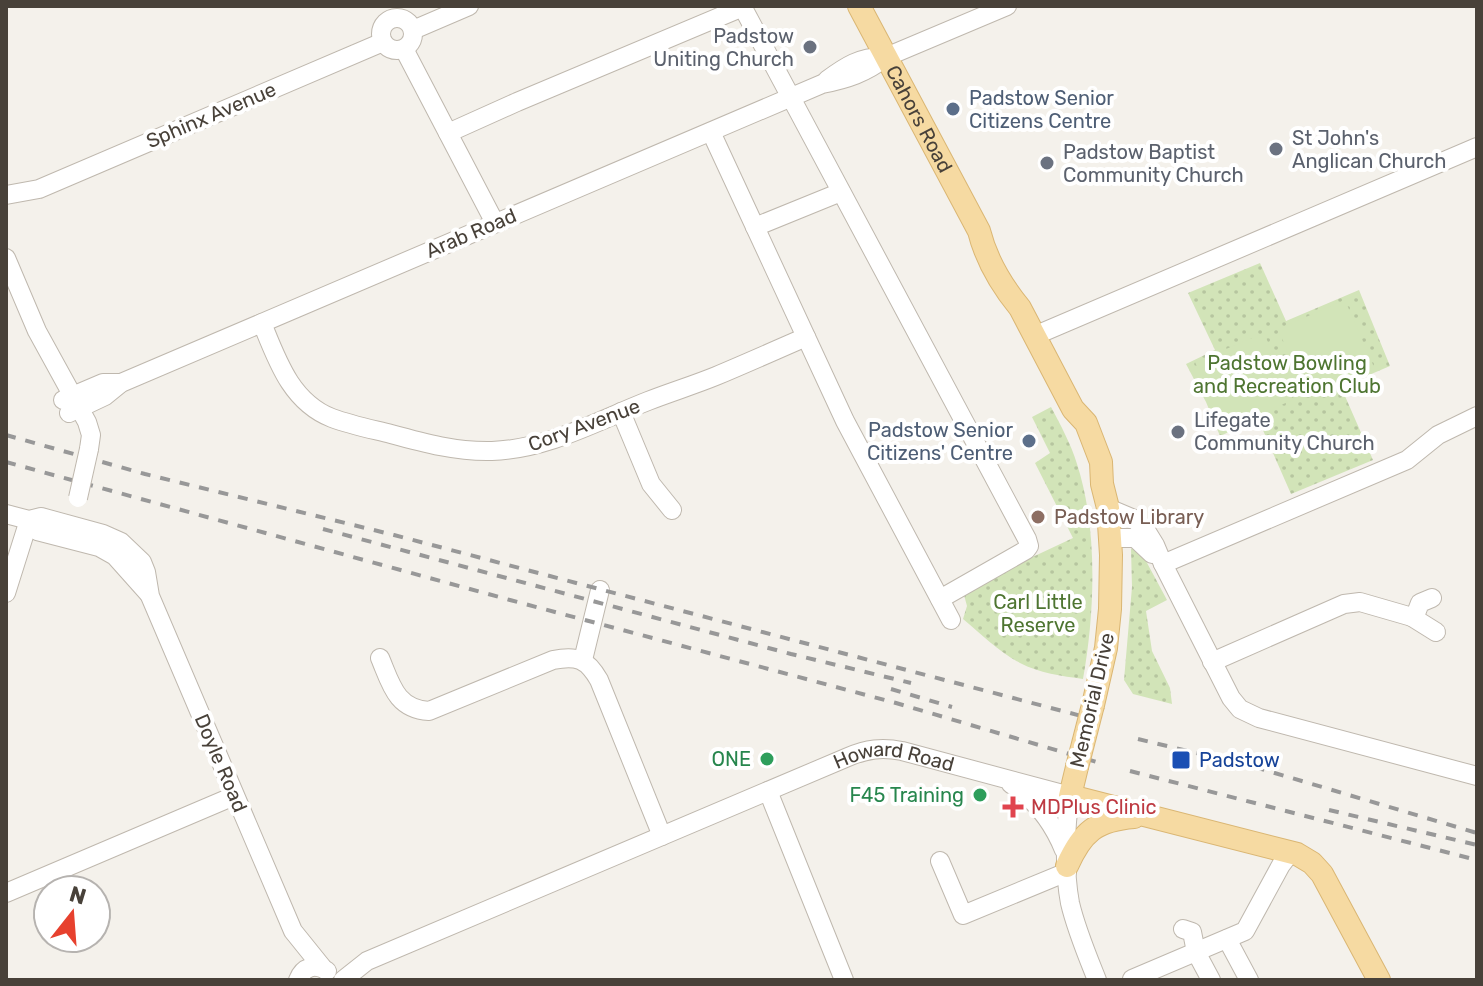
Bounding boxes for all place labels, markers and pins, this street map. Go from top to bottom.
place label: Padstow Uniting Church [653,24,794,71]
marker: Padstow Uniting Church [801,38,819,56]
place label: Padstow Senior Citizens Centre [969,86,1114,133]
marker: Padstow Senior Citizens Centre [944,100,962,118]
place label: St John's Anglican Church [1292,126,1446,173]
place label: Padstow Baptist Community Church [1063,140,1244,187]
marker: St John's Anglican Church [1267,140,1285,158]
marker: Padstow Baptist Community Church [1038,154,1056,172]
place label: Lifegate Community Church [1194,408,1375,455]
place label: Padstow Senior Citizens' Centre [867,418,1013,465]
marker: Lifegate Community Church [1169,423,1187,441]
marker: Padstow Senior Citizens' Centre [1020,432,1038,450]
place label: Padstow Library [1054,505,1204,529]
marker: Padstow Library [1029,508,1047,526]
place label: ONE [711,747,751,771]
place label: Padstow [1199,748,1280,772]
marker: Padstow [1170,749,1192,771]
marker: ONE [758,750,776,768]
place label: F45 Training [849,783,964,807]
marker: F45 Training [971,786,989,804]
place label: MDPlus Clinic [1031,795,1157,819]
marker: MDPlus Clinic [1002,796,1024,818]

